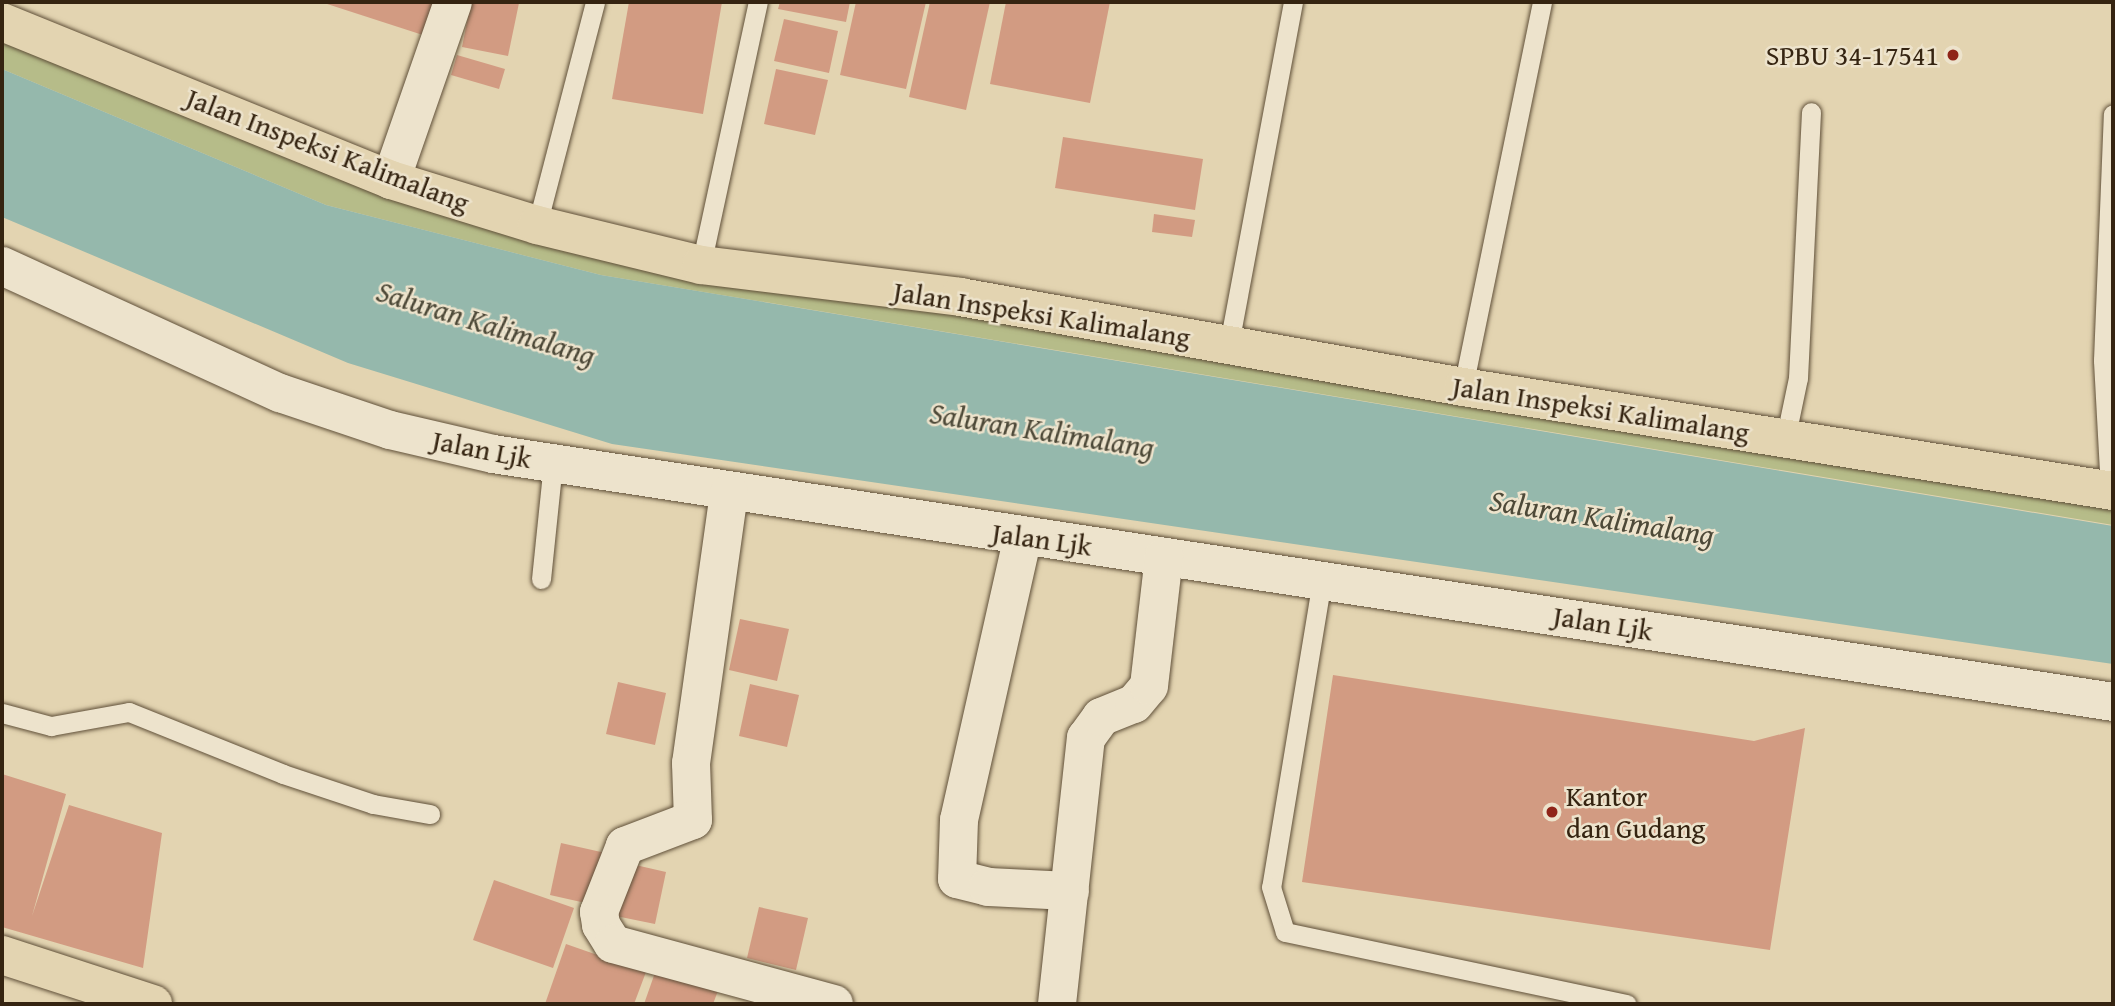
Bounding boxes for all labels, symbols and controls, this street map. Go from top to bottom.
place label: SPBU 34-17541 [1766,38,1939,72]
marker: SPBU 34-17541 [1945,47,1961,63]
street label: Jalan Inspeksi Kalimalang [182,80,474,220]
water label: Saluran Kalimalang [372,273,600,373]
street label: Jalan Inspeksi Kalimalang [891,274,1193,354]
street label: Jalan Inspeksi Kalimalang [1450,369,1752,449]
water label: Saluran Kalimalang [927,394,1157,466]
street label: Jalan Ljk [430,423,534,475]
water label: Saluran Kalimalang [1487,481,1717,553]
street label: Jalan Ljk [990,515,1094,563]
street label: Jalan Ljk [1551,599,1655,647]
place label: Kantor dan Gudang [1566,779,1706,845]
marker: Kantor dan Gudang [1544,804,1560,820]

